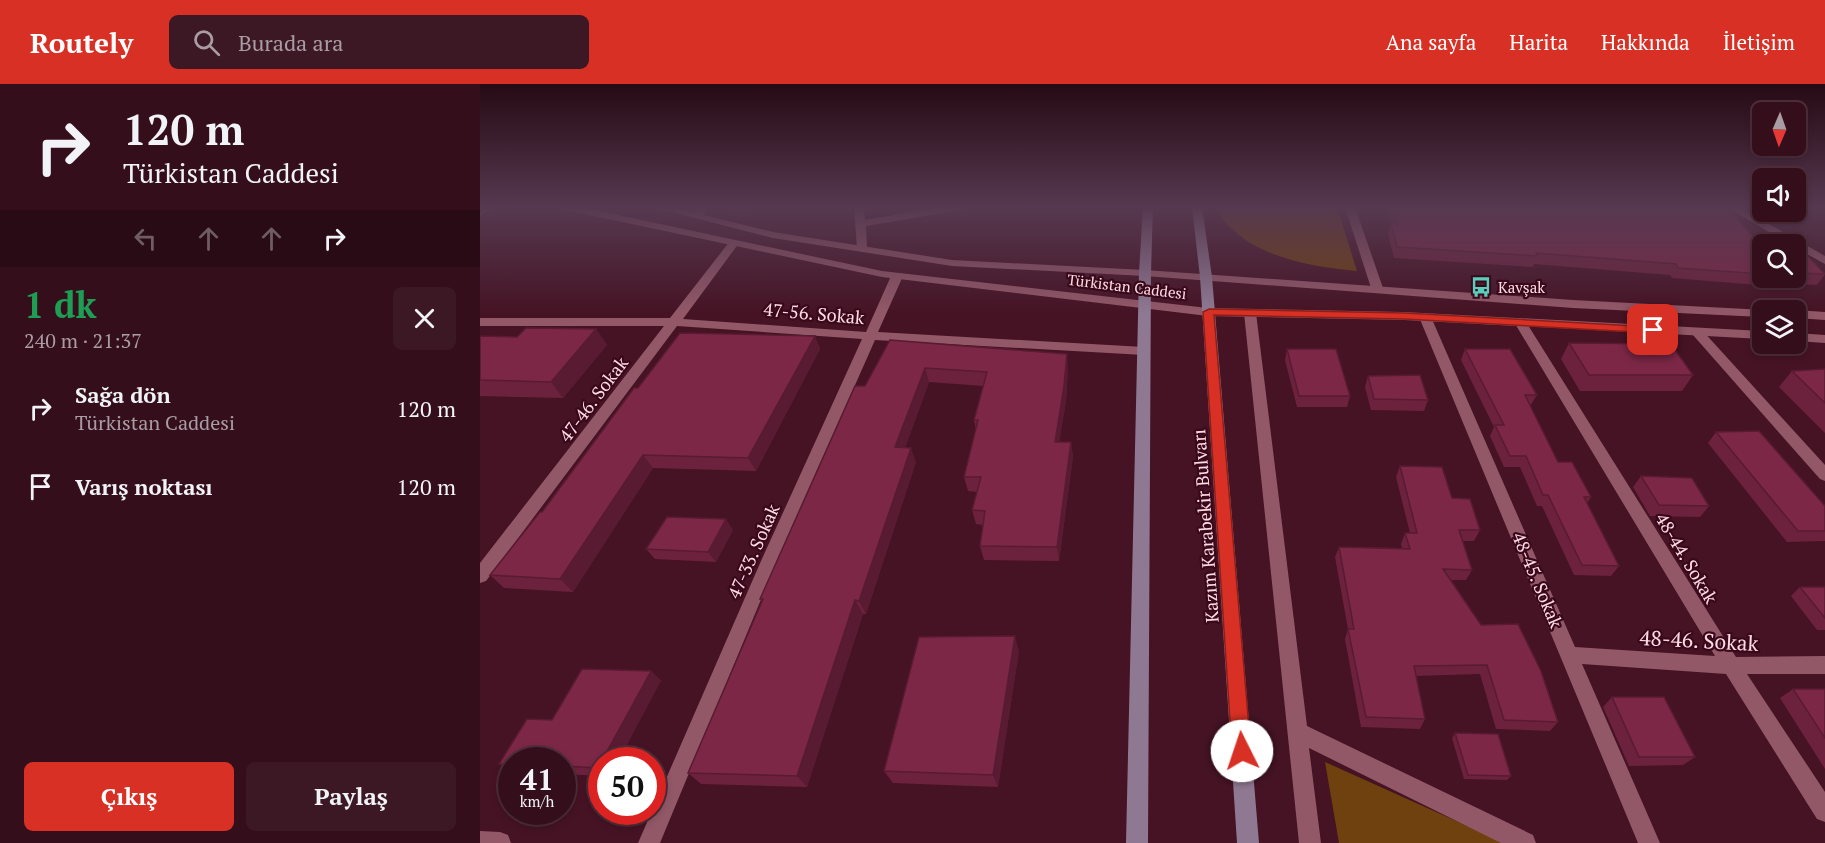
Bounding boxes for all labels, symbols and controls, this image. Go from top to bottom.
search box [169,15,589,69]
text: Routely [30,24,133,61]
icon: search [190,26,223,59]
text: Burada ara [238,28,343,57]
text: Ana sayfa [1386,28,1476,56]
text: Harita [1509,28,1568,56]
text: Hakkında [1601,28,1690,56]
text: İletişim [1723,28,1795,56]
text: 120 m [123,101,244,157]
north arrow [1752,102,1806,156]
map controls [1752,102,1806,354]
icon: right [24,108,102,186]
text: Türkistan Caddesi [123,155,339,191]
button: sound [1752,168,1806,222]
icon: left [129,222,162,255]
icon: ahead [192,222,225,255]
icon: ahead [255,222,288,255]
icon: right [318,222,351,255]
button: search [1752,234,1806,288]
street label: Türkistan Caddesi [1066,269,1188,303]
bus stop icon: Kavşak [1469,275,1493,299]
place label: Kavşak [1498,277,1545,297]
text: 1 dk [24,281,97,328]
button: close [393,287,456,350]
street label: 47-56. Sokak [763,297,866,329]
button: layers [1752,300,1806,354]
pin [1627,304,1678,355]
icon: arrive [1636,313,1669,346]
text: 240 m · 21:37 [24,327,142,354]
street label: 47-46. Sokak [553,351,633,447]
text: Sağa dön [75,380,171,409]
icon: right [24,392,57,425]
text: 120 m [396,394,456,423]
text: Türkistan Caddesi [75,409,235,436]
street label: Kazım Karabekir Bulvarı [1186,429,1224,623]
icon: arrive [24,470,57,503]
text: Varış noktası [75,472,213,501]
text: 120 m [396,472,456,501]
street label: 47-33. Sokak [721,499,785,602]
street label: 48-44. Sokak [1650,508,1724,608]
street label: 48-45. Sokak [1507,528,1569,632]
street label: 48-46. Sokak [1639,623,1759,657]
position arrow [1210,719,1274,783]
speed limit sign: 50 [588,747,666,825]
text: 41 [520,759,554,799]
button: Çıkış [24,762,234,831]
button: Paylaş [246,762,456,831]
text: km/h [520,791,554,811]

